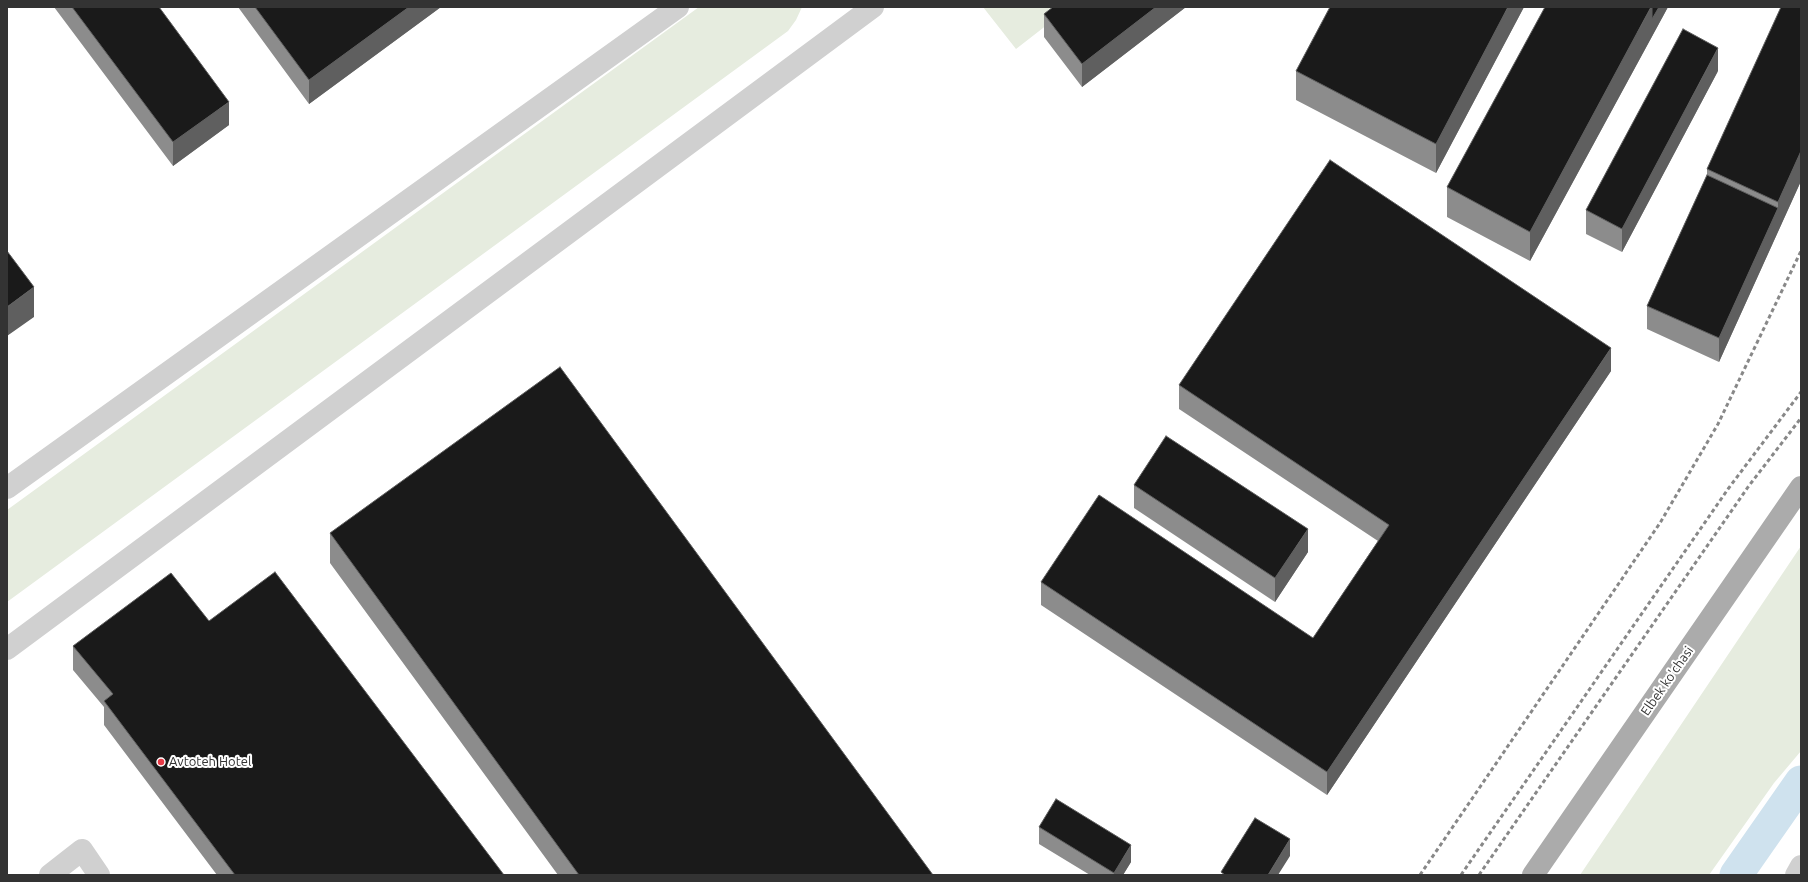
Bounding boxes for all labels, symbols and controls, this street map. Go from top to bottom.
street label: Elbek ko'chasi [1637,643,1697,719]
place label: Avtoteh Hotel [169,754,251,770]
marker: Avtoteh Hotel [156,757,166,767]

